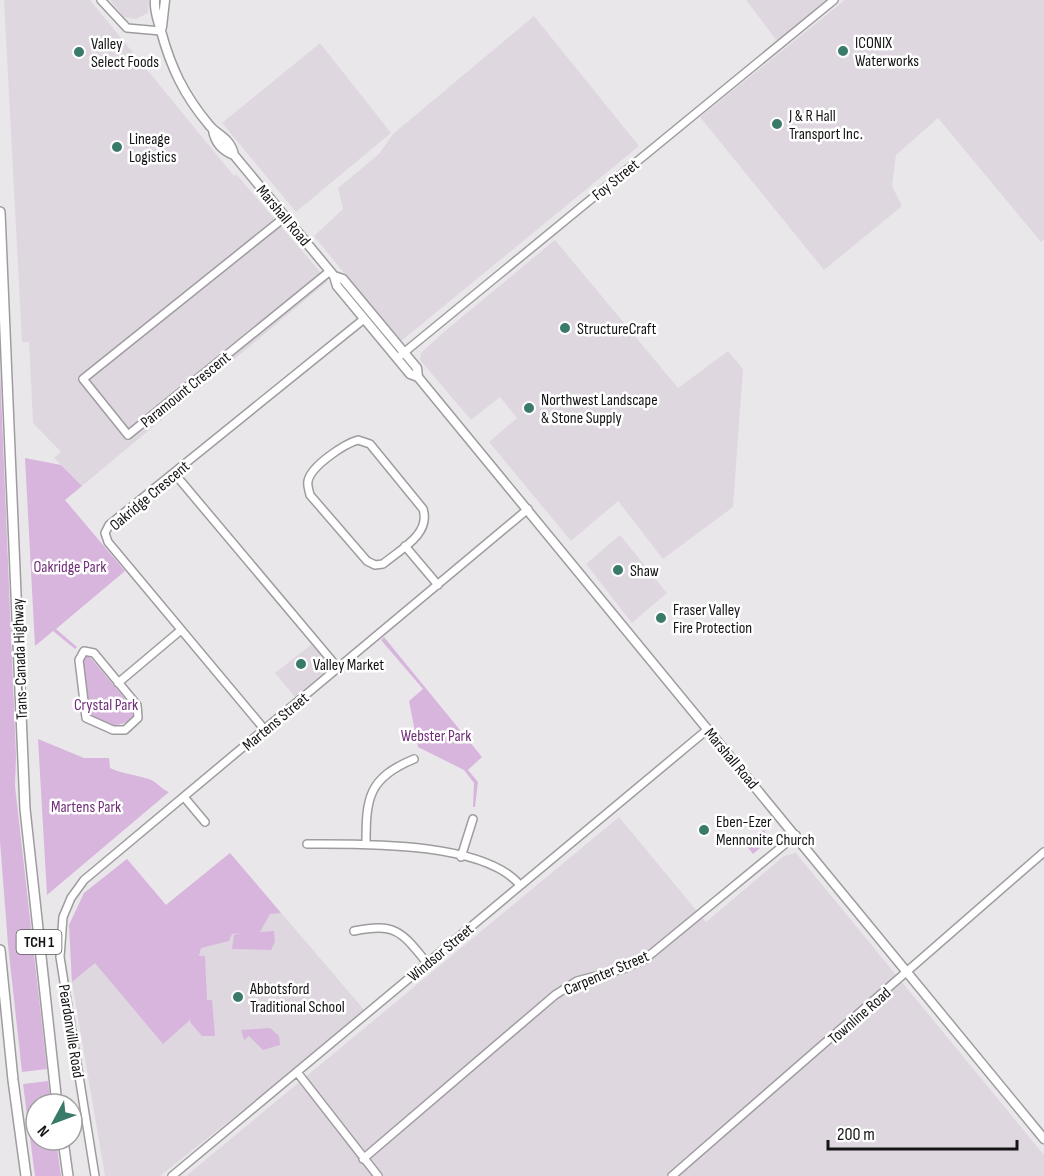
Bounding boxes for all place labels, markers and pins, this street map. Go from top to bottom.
place label: ICONIX Waterworks [855,34,919,71]
place label: Valley Select Foods [91,35,159,72]
marker: ICONIX Waterworks [836,44,850,58]
marker: Valley Select Foods [72,45,86,59]
place label: J & R Hall Transport Inc. [788,107,863,144]
marker: J & R Hall Transport Inc. [770,117,784,131]
place label: Lineage Logistics [129,130,177,167]
marker: Lineage Logistics [110,140,124,154]
place label: StructureCraft [577,320,656,339]
marker: StructureCraft [558,321,572,335]
place label: Northwest Landscape & Stone Supply [541,391,658,428]
marker: Northwest Landscape & Stone Supply [522,401,536,415]
place label: Shaw [630,562,659,581]
marker: Shaw [611,563,625,577]
place label: Fraser Valley Fire Protection [673,601,752,638]
marker: Fraser Valley Fire Protection [654,611,668,625]
place label: Valley Market [313,656,384,675]
marker: Valley Market [294,657,308,671]
place label: Eben-Ezer Mennonite Church [716,813,815,850]
marker: Eben-Ezer Mennonite Church [697,823,711,837]
place label: Abbotsford Traditional School [249,980,345,1017]
marker: Abbotsford Traditional School [231,990,245,1004]

